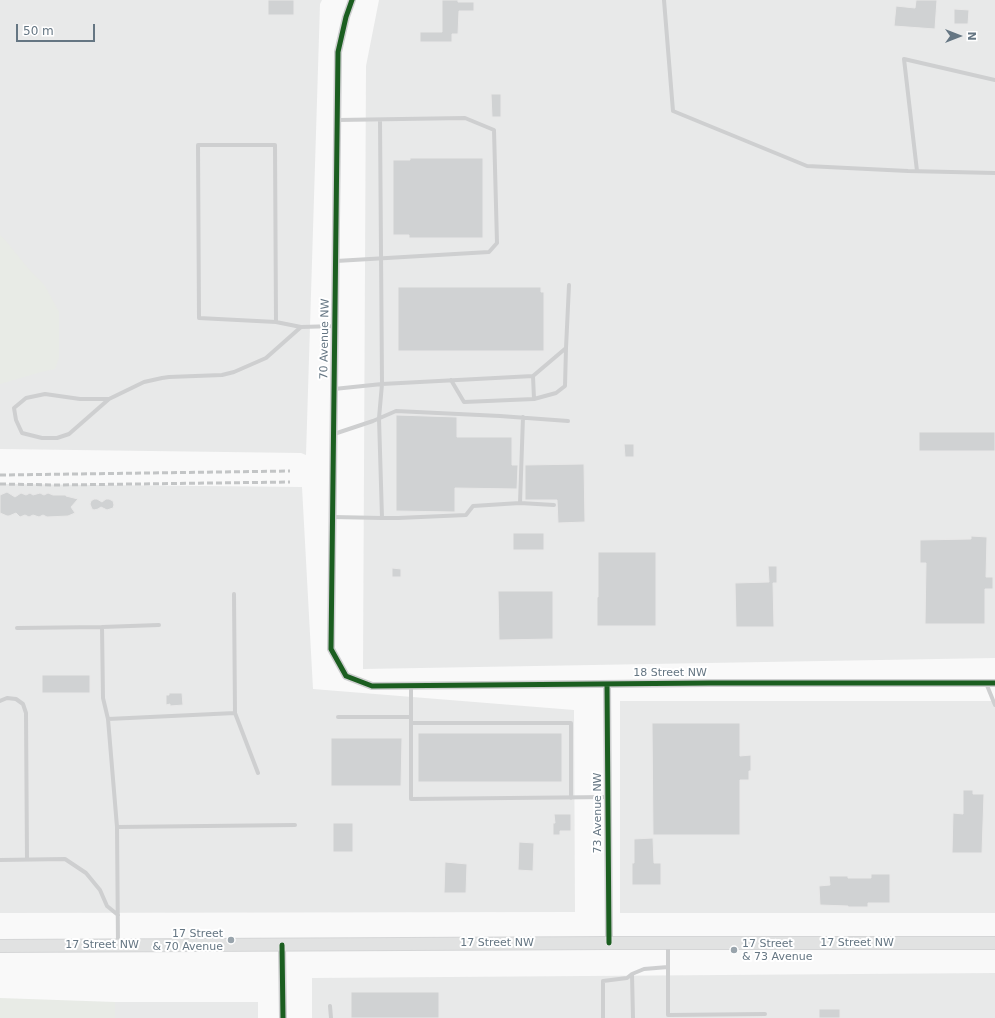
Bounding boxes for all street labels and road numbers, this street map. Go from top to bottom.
street label: 70 Avenue NW [318,298,332,380]
street label: 18 Street NW [633,666,707,680]
street label: 73 Avenue NW [591,773,605,853]
street label: 17 Street NW [460,936,534,950]
street label: 17 Street NW [820,936,894,950]
street label: 17 Street NW [65,938,139,952]

